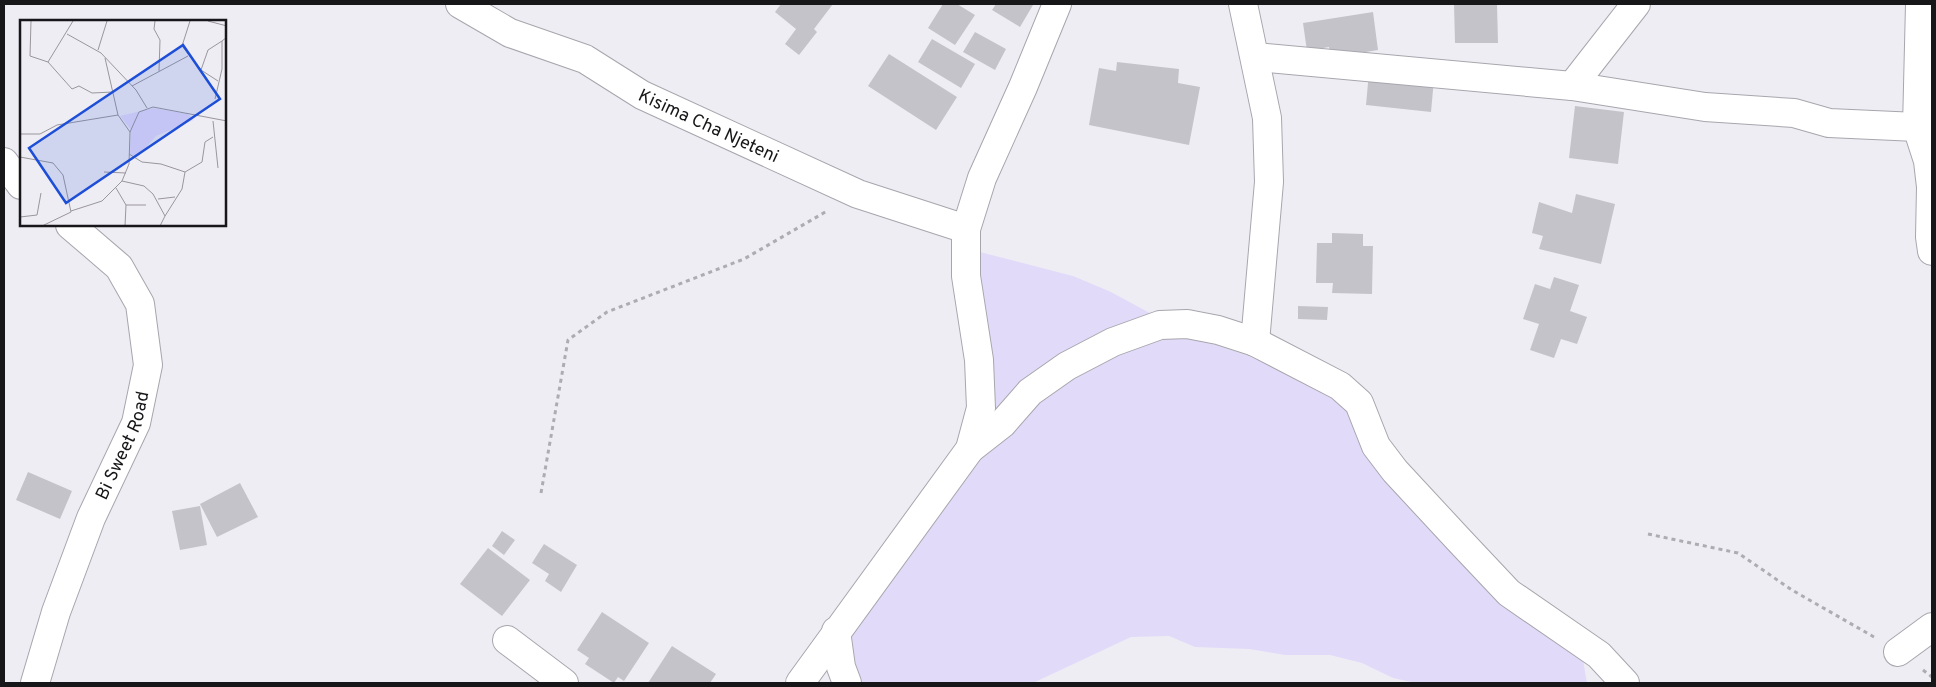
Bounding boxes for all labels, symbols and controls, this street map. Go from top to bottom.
inset map [20,20,226,226]
street label: Kisima Cha Njeteni [634,85,782,169]
street label: Bi Sweet Road [91,389,155,504]

